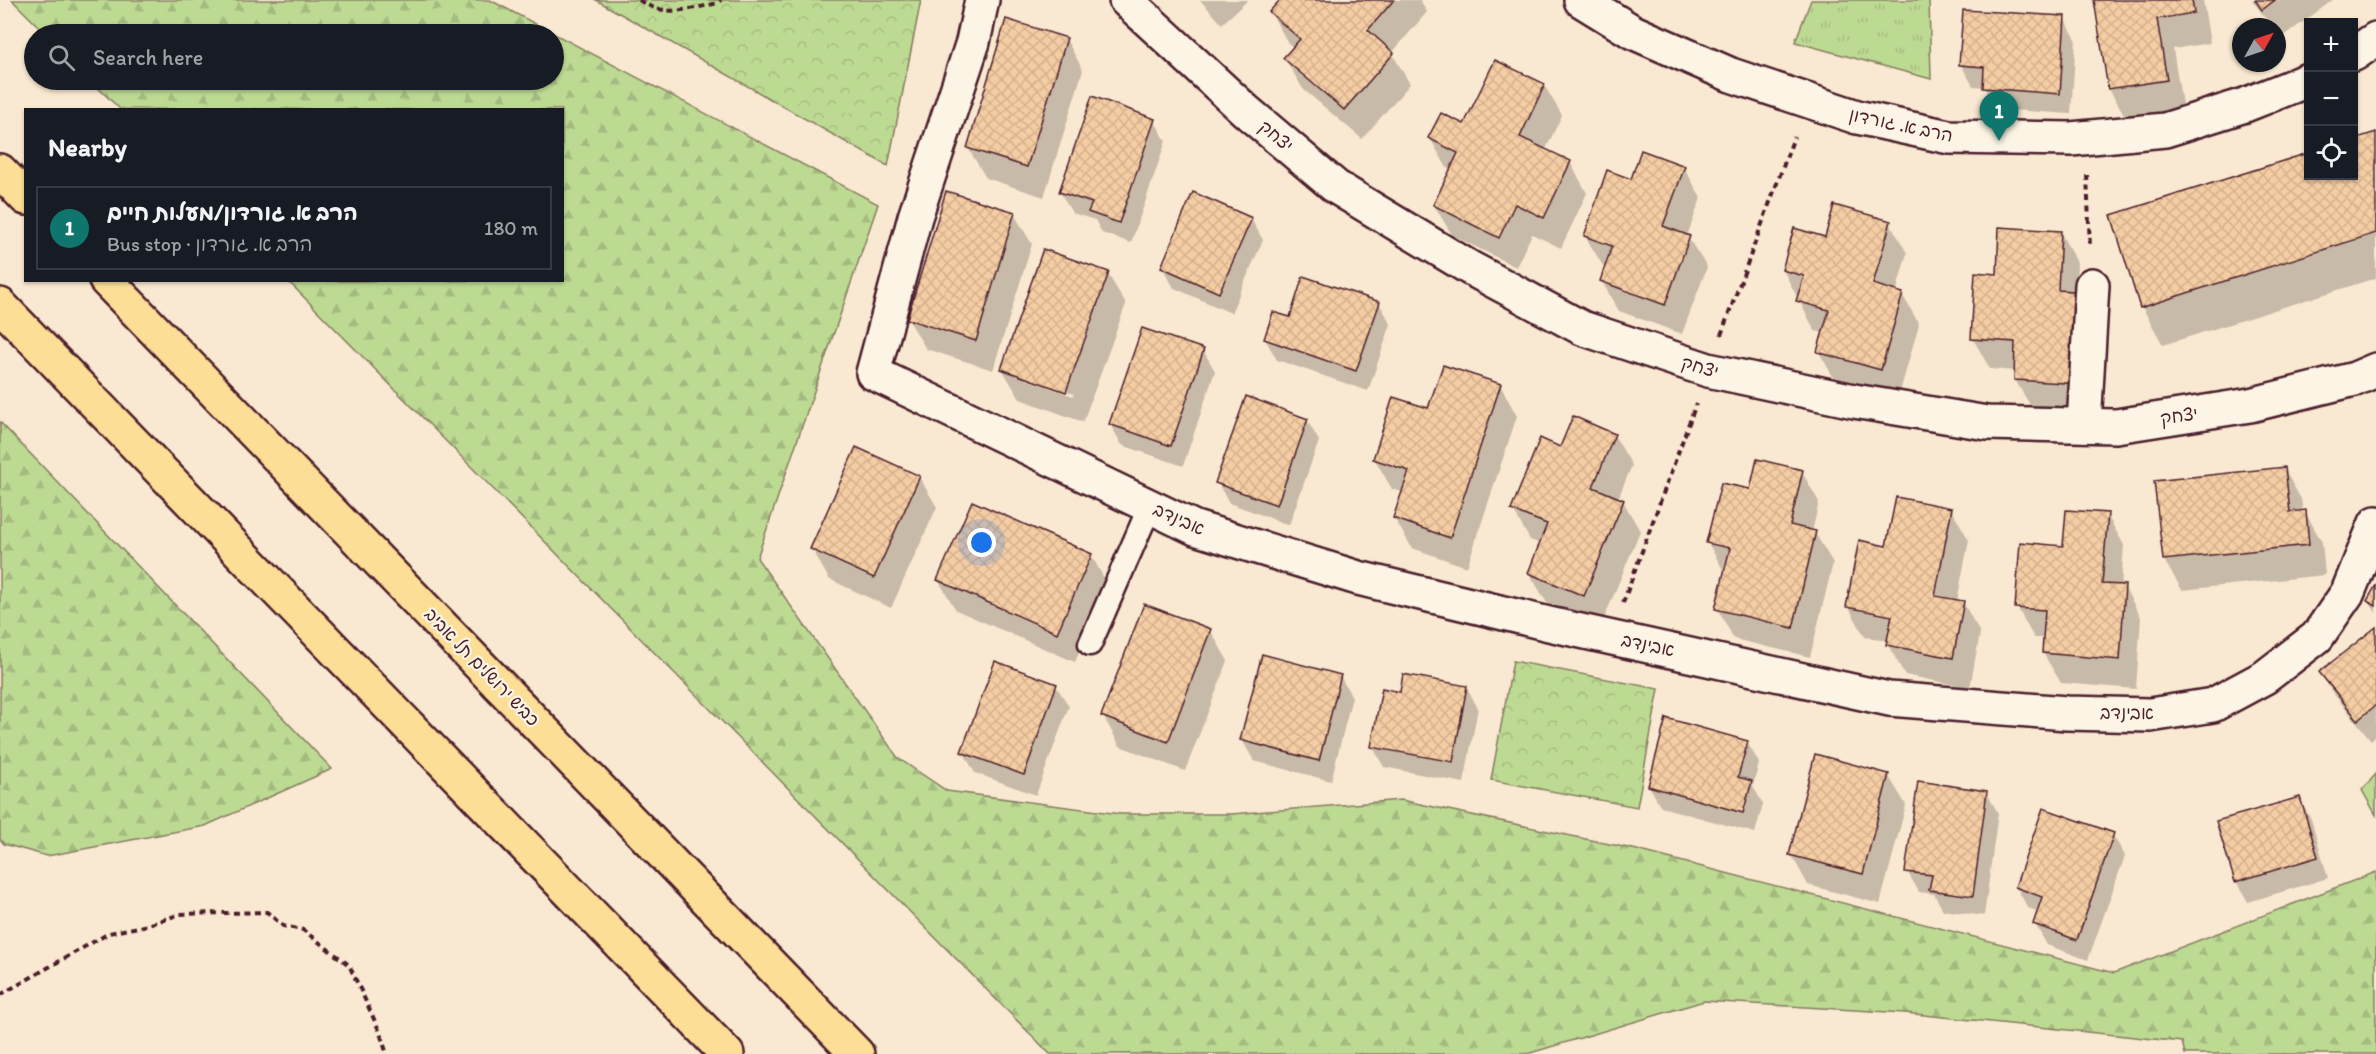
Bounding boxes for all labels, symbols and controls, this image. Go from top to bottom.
north arrow [2232,18,2286,72]
map controls [2304,18,2358,180]
button: + [2304,18,2358,72]
search box [24,24,564,90]
icon: search [45,41,78,74]
text: Search here [93,44,203,71]
button: − [2304,72,2358,126]
pin: 1 [1980,92,2018,141]
street label: הרב א. גורדון [1847,103,1955,147]
street label: יצחק [1255,115,1297,157]
button: locate [2304,126,2358,180]
text: Nearby [48,131,127,163]
text: הרב א. גורדון/מעלות חיים [107,199,358,226]
text: 1 [65,216,74,240]
text: 180 m [484,216,538,240]
text: Bus stop · הרב א. גורדון [107,232,313,256]
street label: יצחק [1679,351,1721,383]
street label: יצחק [2159,402,2199,430]
street label: אבינדב [1150,498,1208,540]
your location [967,528,996,557]
street label: כביש ירושלים תל אביב [420,603,544,731]
street label: אבינדב [1619,629,1677,661]
street label: אבינדב [2100,702,2154,724]

